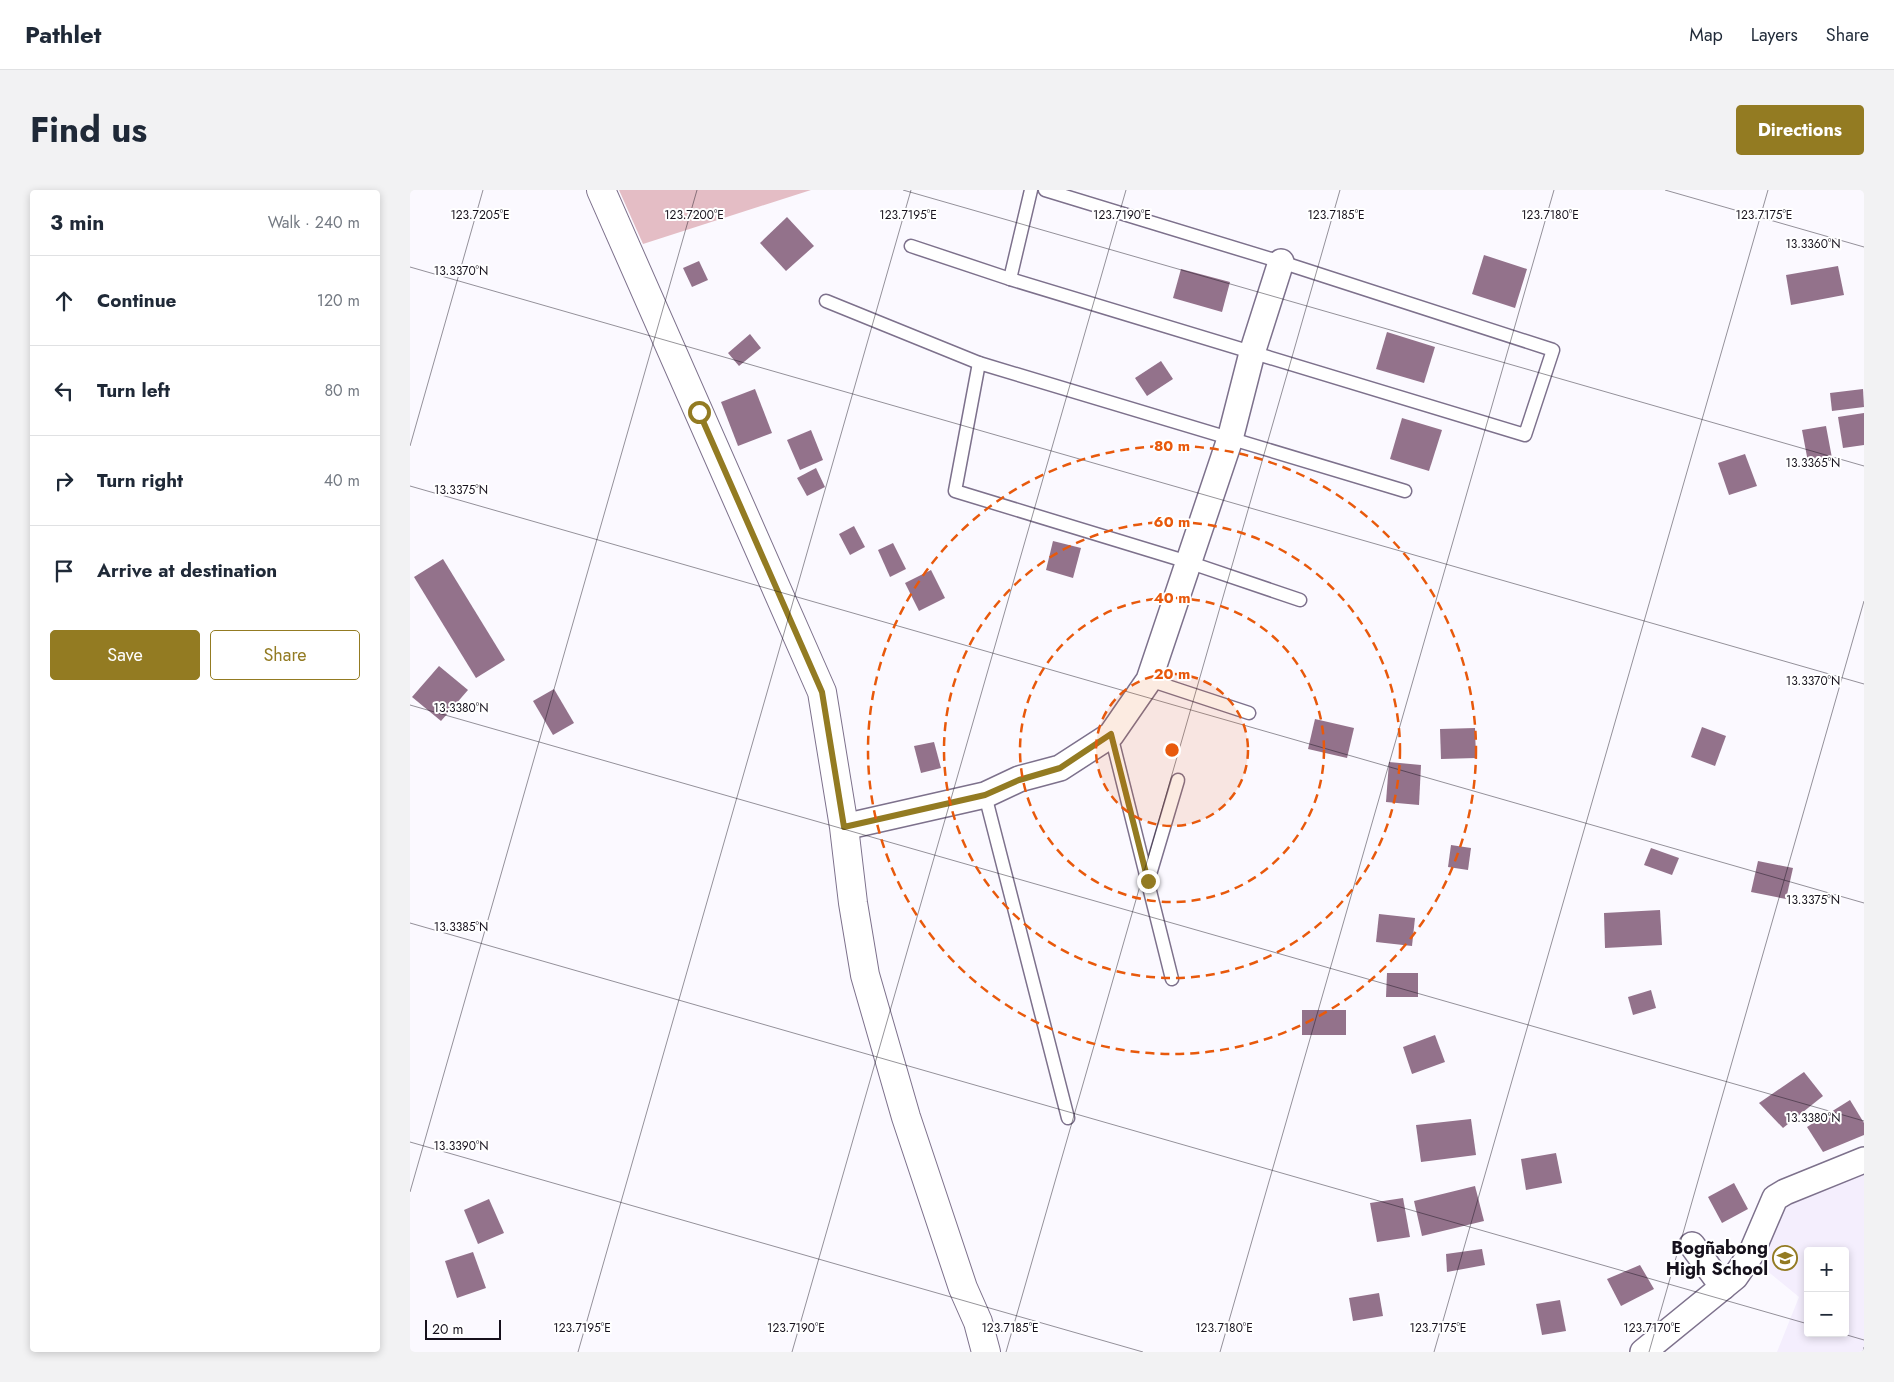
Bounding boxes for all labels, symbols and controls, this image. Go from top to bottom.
text: Pathlet [25,17,101,52]
text: Map [1689,22,1723,48]
text: Layers [1751,22,1798,48]
text: Share [1826,22,1869,48]
text: Find us [30,105,147,155]
button: Directions [1736,105,1864,155]
text: 123.7205°E [450,206,510,224]
text: 123.7200°E [664,206,724,224]
text: 123.7195°E [879,206,937,224]
text: 123.7190°E [1093,206,1151,224]
text: 123.7185°E [1307,206,1365,224]
text: 123.7180°E [1521,206,1579,224]
text: 123.7175°E [1736,206,1792,224]
text: 3 min [50,208,104,238]
text: Walk · 240 m [268,211,360,234]
text: 13.3360°N [1785,235,1841,253]
text: 13.3370°N [434,262,488,280]
icon: ahead [50,287,78,315]
text: Continue [97,287,176,314]
text: 120 m [317,289,360,312]
icon: left [50,377,78,405]
text: Turn left [97,377,170,404]
text: 80 m [324,379,360,402]
route start [688,401,711,424]
text: 80 m [1154,435,1190,457]
text: 13.3365°N [1786,454,1840,472]
icon: right [50,467,78,495]
text: Turn right [97,467,183,494]
text: 40 m [324,469,360,492]
text: 13.3375°N [434,481,488,499]
text: 60 m [1154,511,1190,533]
icon: arrive [50,557,78,585]
text: Arrive at destination [97,557,277,584]
text: 40 m [1153,587,1191,609]
button: Save [50,630,200,680]
button: Share [210,630,360,680]
text: 20 m [1154,663,1190,685]
text: 13.3370°N [1786,672,1840,690]
text: 13.3380°N [434,699,488,717]
centre of rings [1163,741,1181,759]
route end [1137,870,1160,893]
text: 13.3375°N [1786,891,1840,909]
text: 13.3385°N [434,918,488,936]
text: 13.3380°N [1786,1109,1840,1127]
text: 13.3390°N [433,1137,489,1155]
place label: Bogñabong High School [1666,1235,1768,1282]
school or university icon: Bogñabong High School [1772,1245,1798,1271]
map controls [1804,1247,1849,1337]
button: + [1804,1247,1849,1292]
button: − [1804,1292,1849,1337]
scale bar [425,1317,501,1340]
text: 20 m [432,1319,464,1339]
text: 123.7195°E [553,1319,611,1337]
text: 123.7190°E [767,1319,825,1337]
text: 123.7185°E [981,1319,1039,1337]
text: 123.7180°E [1195,1319,1253,1337]
text: 123.7175°E [1410,1319,1466,1337]
text: 123.7170°E [1623,1319,1681,1337]

